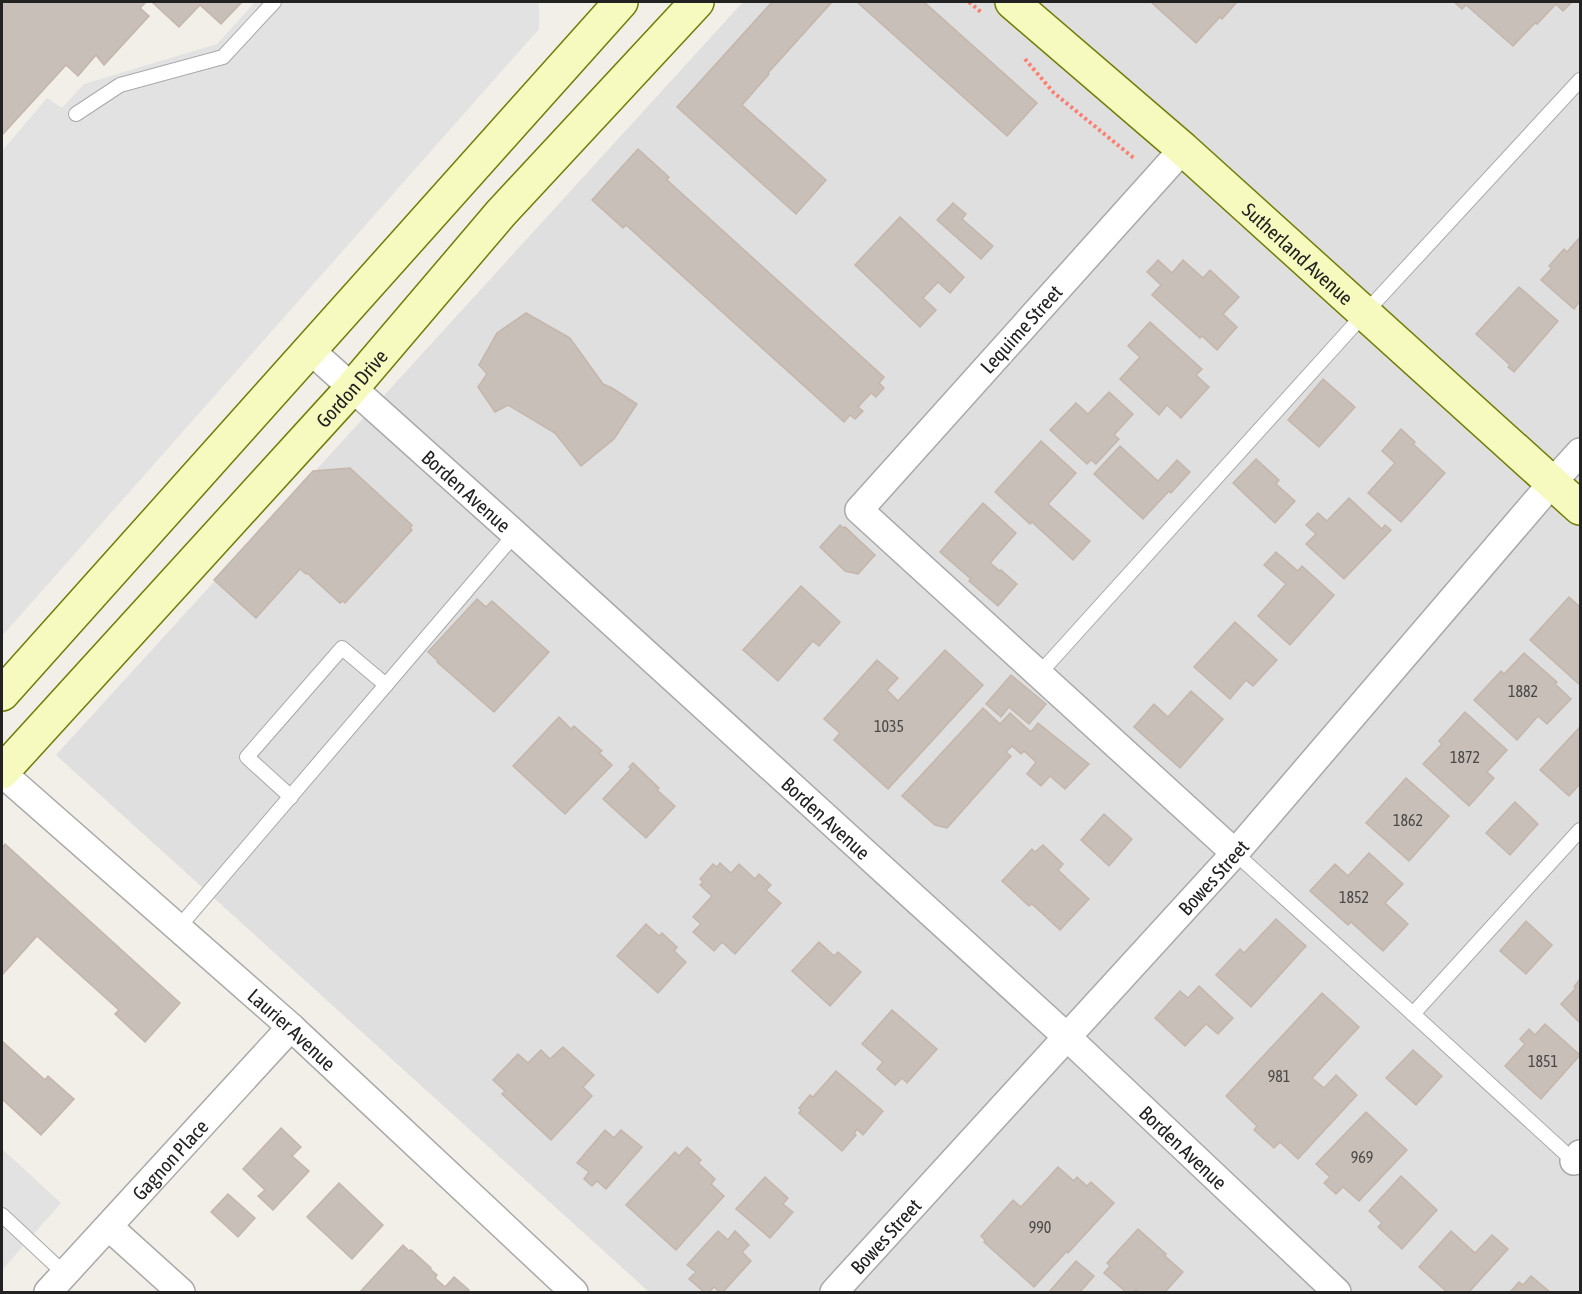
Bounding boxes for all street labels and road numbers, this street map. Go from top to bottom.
street label: Sutherland Avenue [1239,198,1358,309]
street label: Lequime Street [975,280,1067,378]
street label: Gordon Drive [311,344,392,432]
street label: Borden Avenue [418,445,516,536]
street label: Borden Avenue [777,772,875,864]
street label: Bowes Street [1173,835,1253,919]
street label: Laurier Avenue [244,983,341,1075]
street label: Borden Avenue [1135,1101,1232,1194]
street label: Gagnon Place [127,1114,212,1204]
street label: Bowes Street [845,1194,925,1278]

